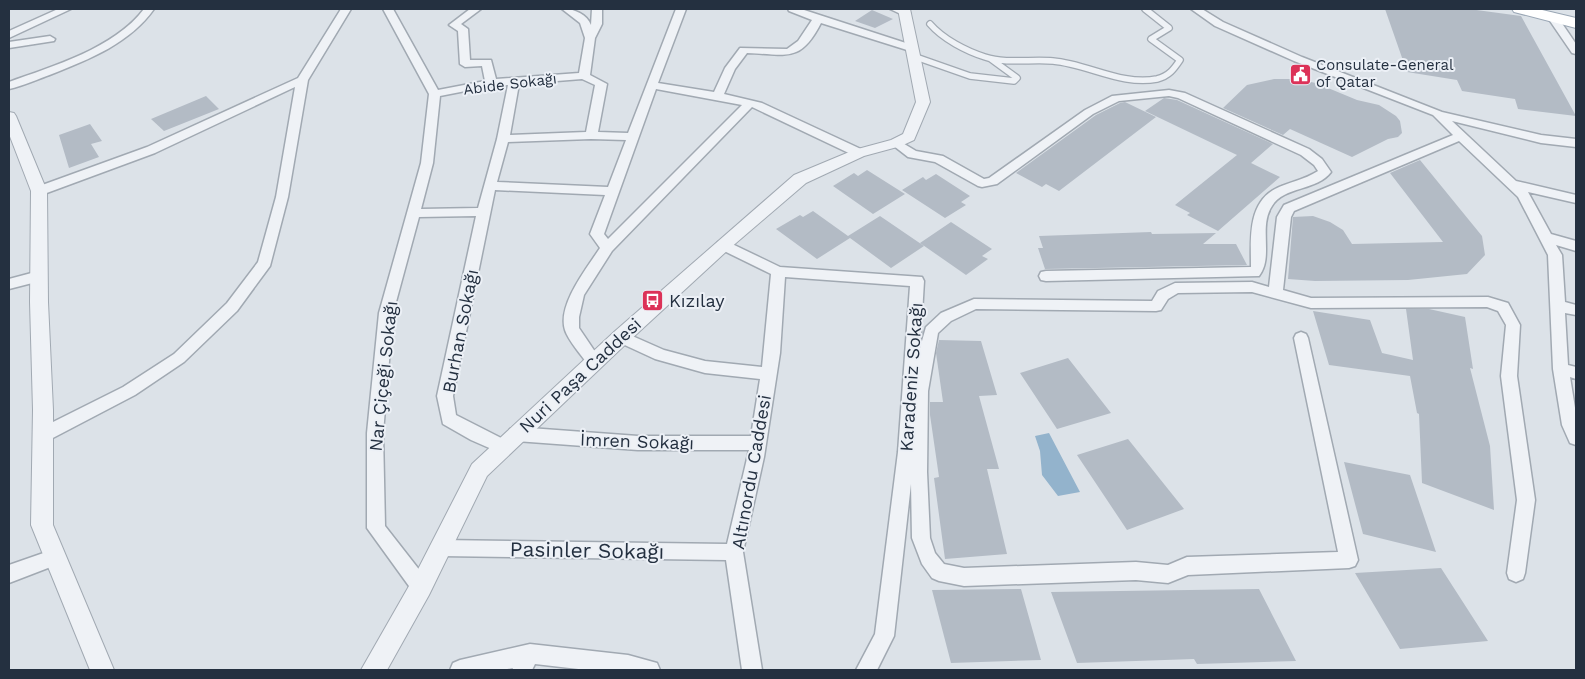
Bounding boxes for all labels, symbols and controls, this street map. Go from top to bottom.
place label: Consulate-General of Qatar [1316,56,1454,91]
public building icon: Consulate-General of Qatar [1288,62,1312,86]
street label: Abide Sokağı [462,69,558,99]
street label: Burhan Sokağı [438,267,482,395]
bus stop icon: Kızılay [641,288,665,312]
place label: Kızılay [669,290,725,311]
street label: Nar Çiçeği Sokağı [365,300,401,452]
street label: Karadeniz Sokağı [895,302,927,452]
street label: Nuri Paşa Caddesi [515,313,645,437]
street label: Altınordu Caddesi [727,393,775,551]
street label: İmren Sokağı [580,429,694,453]
street label: Pasinler Sokağı [510,536,664,564]

